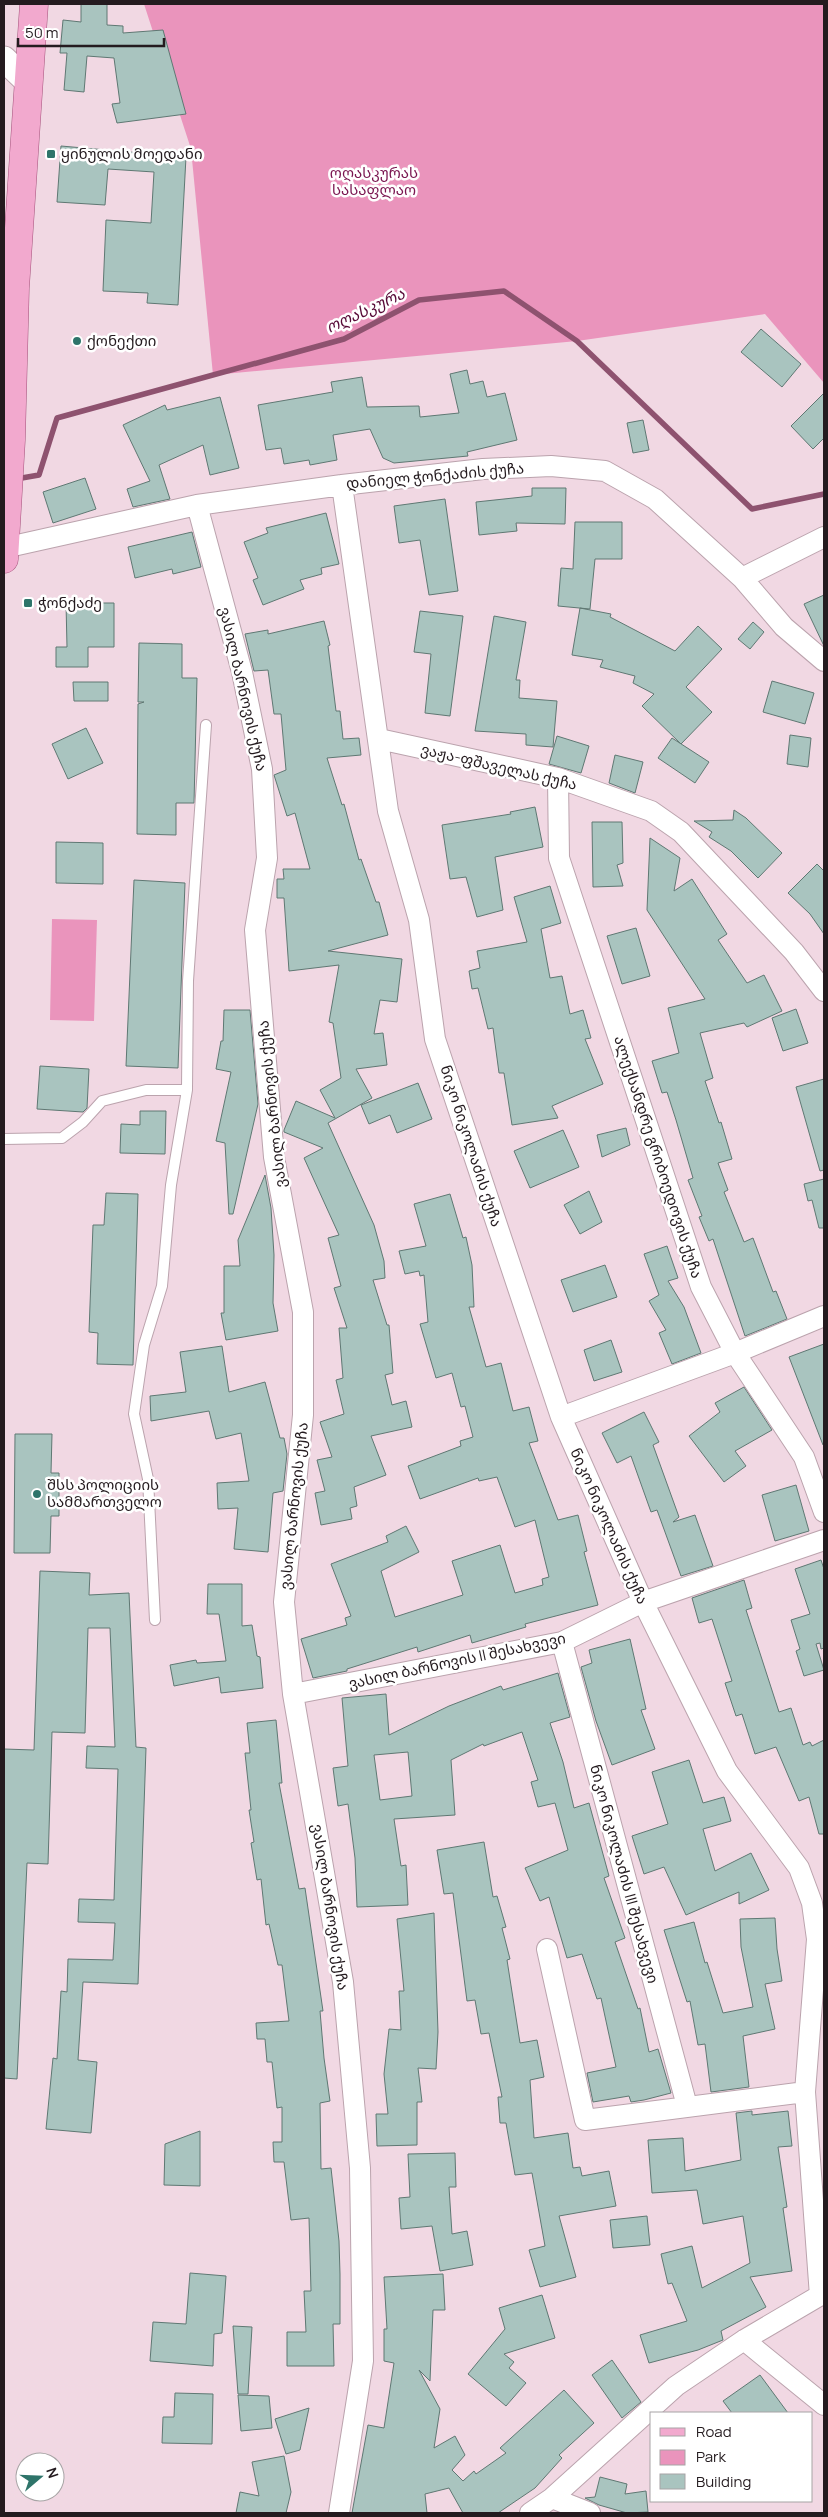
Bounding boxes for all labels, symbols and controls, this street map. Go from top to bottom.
scale bar [18,15,164,47]
text: 50 m [25,22,59,43]
place label: ყინულის მოედანი [61,143,203,164]
marker: ყინულის მოედანი [45,148,57,160]
park label: ოღასკურას სასაფლაო [330,162,418,200]
water label: ოღასკურა [322,282,408,338]
place label: ქონექთი [87,330,156,351]
marker: ქონექთი [71,335,83,347]
street label: დანიელ ჭონქაძის ქუჩა [345,457,525,494]
place label: ჭონქაძე [38,592,102,613]
marker: ჭონქაძე [22,597,34,609]
street label: ვასილ ბარნოვის ქუჩა [214,605,273,773]
street label: ვაჟა-ფშაველას ქუჩა [419,738,579,795]
street label: ვასილ ბარნოვის ქუჩა [252,1019,291,1189]
street label: ალექსანდრე გრიბოედოვის ქუჩა [609,1033,708,1281]
street label: ნიკო ნიკოლაძის ქუჩა [435,1062,508,1229]
street label: ვასილ ბარნოვის ქუჩა [274,1421,313,1591]
street label: ნიკო ნიკოლაძის ქუჩა [566,1444,653,1607]
place label: შსს პოლიციის სამმართველო [47,1474,162,1512]
marker: შსს პოლიციის სამმართველო [31,1488,43,1500]
street label: ვასილ ბარნოვის II შესახვევი [346,1627,567,1694]
street label: ნიკო ნიკოლაძის III შესახვევი [585,1762,664,1986]
street label: ვასილ ბარნოვის ქუჩა [307,1822,354,1992]
legend [650,2412,813,2502]
text: Road [696,2421,732,2442]
text: Park [696,2446,726,2467]
north arrow [15,2452,65,2502]
text: N [42,2465,63,2480]
text: Building [696,2471,751,2492]

